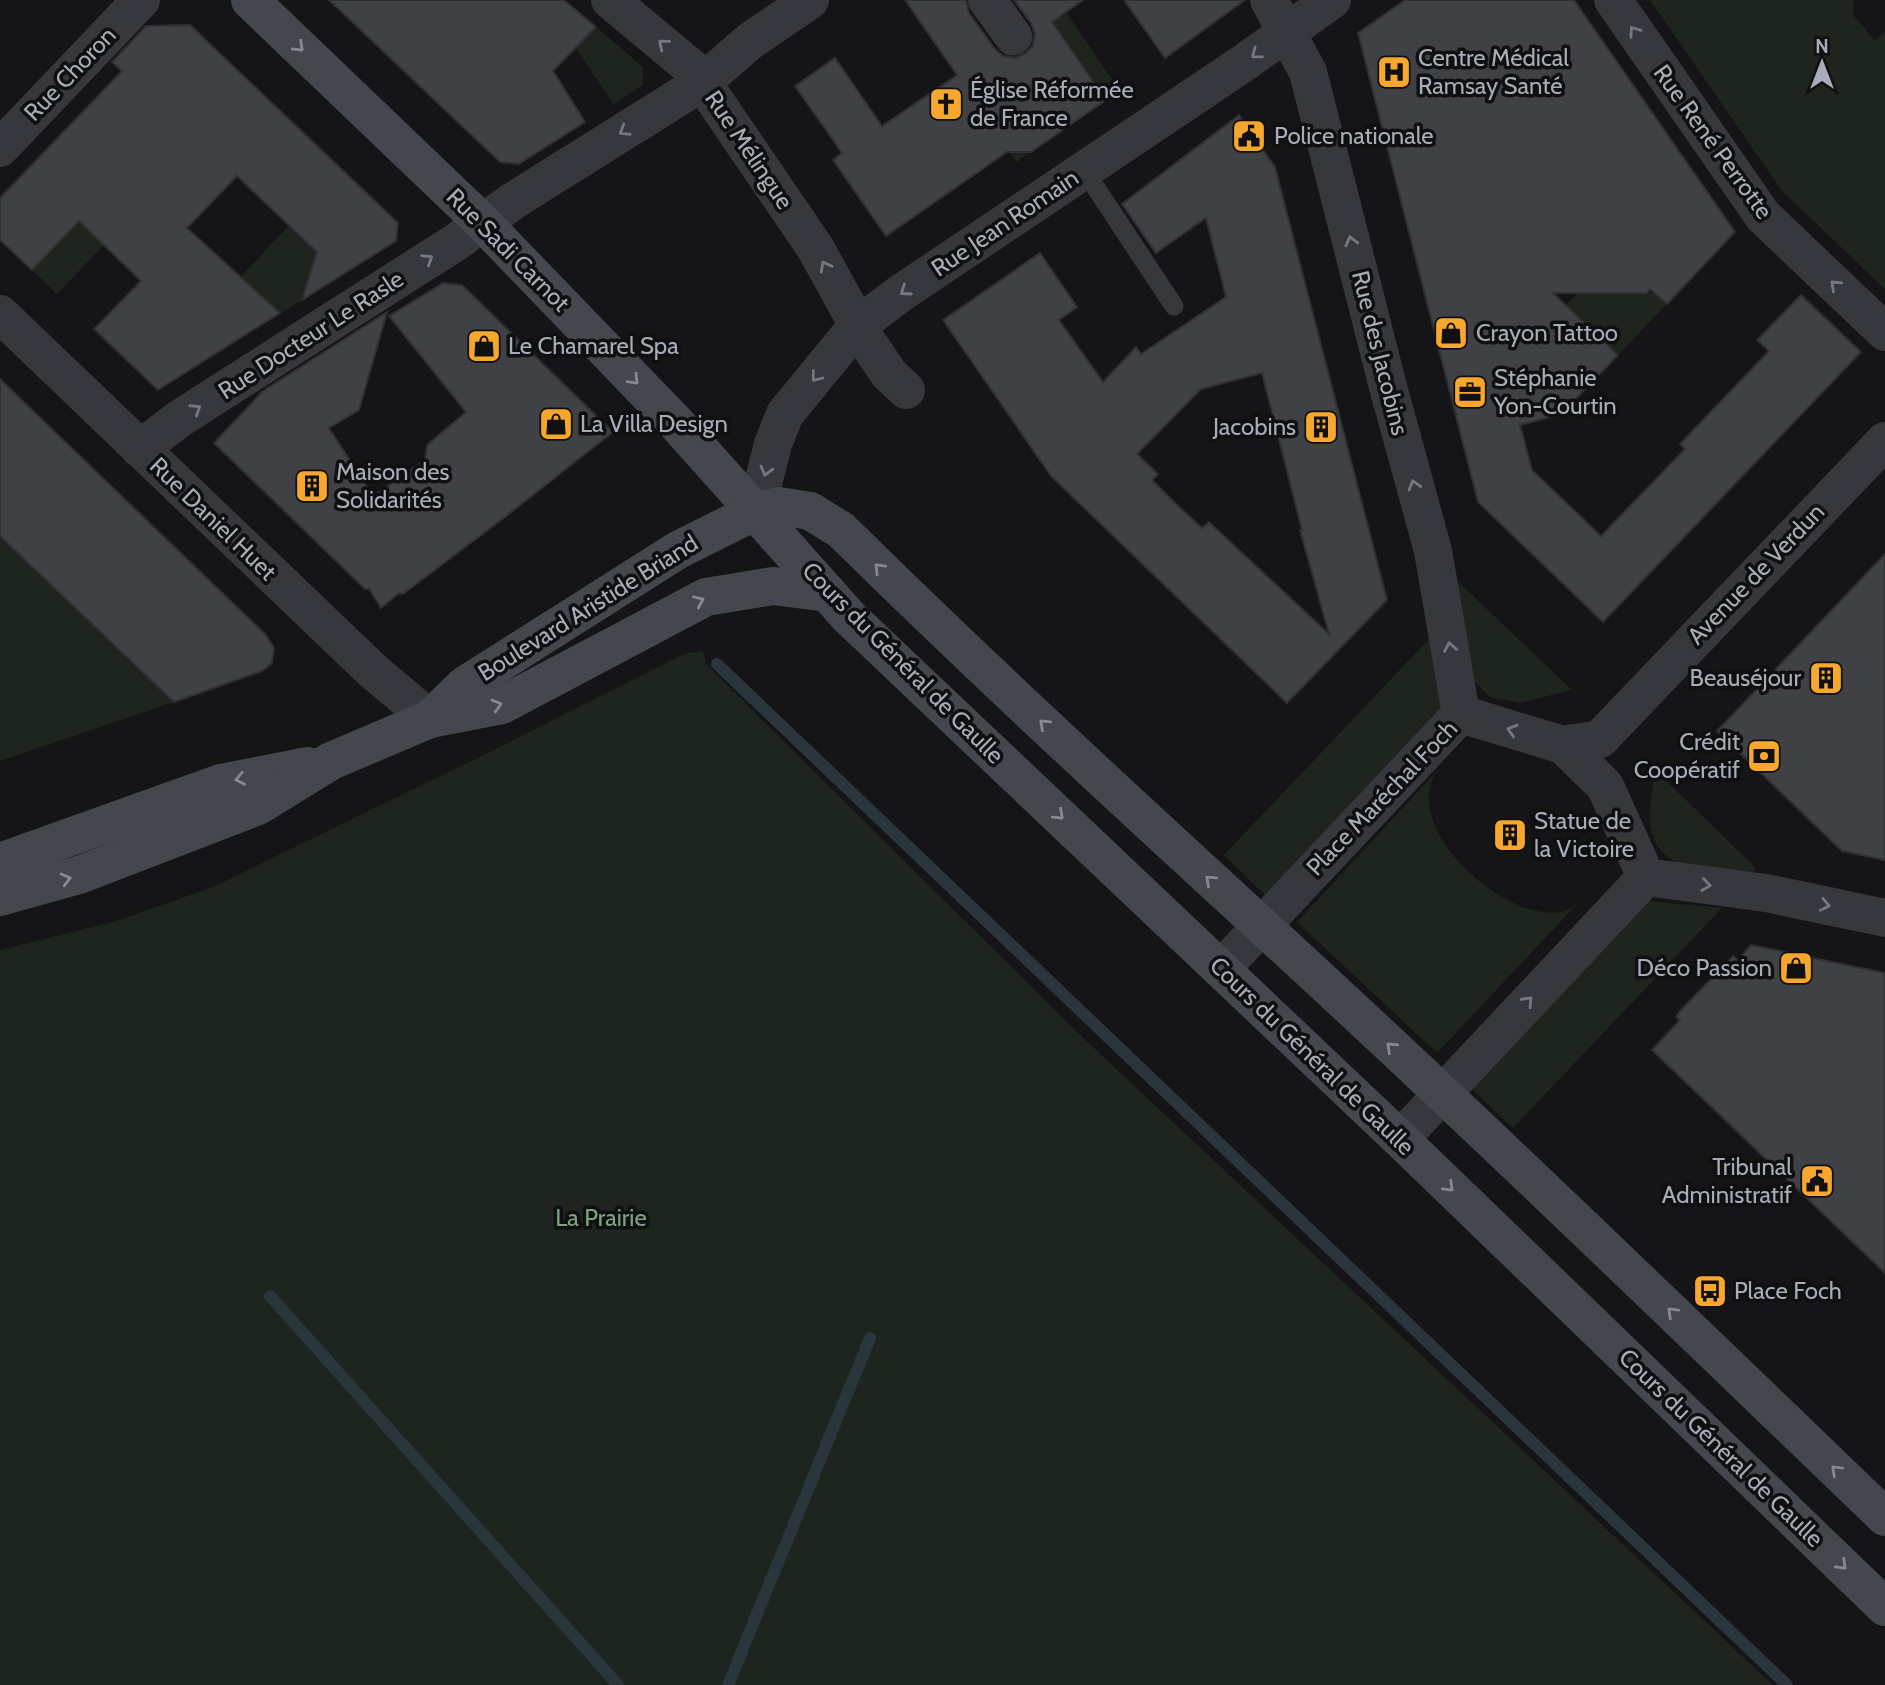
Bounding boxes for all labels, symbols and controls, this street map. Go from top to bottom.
street label: Rue Choron [18,21,122,127]
one-way arrow [1630,26,1642,39]
north arrow [1787,28,1857,98]
text: N [1815,35,1829,58]
one-way arrow [291,39,304,52]
one-way arrow [658,39,670,52]
place label: Centre Médical Ramsay Santé [1418,43,1569,100]
one-way arrow [1251,45,1264,58]
hospital icon: Centre Médical Ramsay Santé [1375,53,1413,91]
street label: Rue René Perrotte [1648,59,1779,225]
place label: Église Réformée de France [970,75,1134,132]
street label: Rue Mélingue [699,85,800,215]
church icon: Église Réformée de France [927,85,965,123]
public building icon: Police nationale [1230,117,1268,155]
place label: Police nationale [1274,121,1434,150]
one-way arrow [619,123,632,136]
street label: Rue Jean Romain [926,163,1084,282]
street label: Rue Sadi Carnot [441,182,576,317]
one-way arrow [1345,235,1359,247]
one-way arrow [420,255,433,268]
one-way arrow [819,261,833,273]
street label: Rue Docteur Le Rasle [213,264,409,405]
street label: Rue des Jacobins [1346,268,1415,438]
one-way arrow [1831,281,1844,294]
one-way arrow [900,283,913,295]
shop icon: Crayon Tattoo [1432,314,1470,352]
place label: Crayon Tattoo [1476,318,1618,347]
shop icon: Le Chamarel Spa [465,327,503,365]
place label: Le Chamarel Spa [508,331,679,360]
place label: Stéphanie Yon-Courtin [1493,363,1617,420]
one-way arrow [811,370,824,382]
one-way arrow [626,372,639,385]
office icon: Stéphanie Yon-Courtin [1451,373,1489,411]
one-way arrow [188,404,201,417]
shop icon: La Villa Design [537,405,575,443]
building icon: Jacobins [1302,408,1340,446]
place label: La Villa Design [580,409,728,438]
place label: Jacobins [1212,412,1296,441]
street label: Rue Daniel Huet [144,451,283,586]
place label: Maison des Solidarités [336,457,450,514]
one-way arrow [760,464,774,476]
building icon: Maison des Solidarités [293,467,331,505]
one-way arrow [1408,480,1422,492]
street label: Avenue de Verdun [1681,497,1830,650]
street label: Boulevard Aristide Briand [472,528,703,687]
street label: Cours du Général de Gaulle [797,556,1010,769]
one-way arrow [875,563,888,576]
one-way arrow [692,595,704,609]
one-way arrow [1443,641,1458,653]
building icon: Beauséjour [1807,659,1845,697]
place label: Beauséjour [1690,663,1801,692]
one-way arrow [490,698,502,713]
street label: Place Maréchal Foch [1300,714,1463,881]
one-way arrow [1039,720,1052,733]
one-way arrow [1507,723,1519,738]
place label: Crédit Coopératif [1634,727,1740,784]
bank icon: Crédit Coopératif [1745,737,1783,775]
one-way arrow [234,771,246,786]
place label: Statue de la Victoire [1534,806,1634,863]
one-way arrow [1051,807,1064,820]
building icon: Statue de la Victoire [1491,816,1529,854]
one-way arrow [60,873,72,887]
one-way arrow [1205,876,1218,888]
one-way arrow [1700,877,1712,892]
one-way arrow [1819,897,1831,912]
shop icon: Déco Passion [1777,949,1815,987]
street label: Cours du Général de Gaulle [1204,950,1421,1161]
place label: Déco Passion [1637,953,1772,982]
one-way arrow [1519,996,1532,1009]
one-way arrow [1386,1043,1399,1056]
place label: Tribunal Administratif [1662,1152,1792,1209]
public building icon: Tribunal Administratif [1798,1162,1836,1200]
one-way arrow [1440,1178,1453,1191]
park label: La Prairie [555,1203,647,1232]
bus stop icon: Place Foch [1691,1272,1729,1310]
place label: Place Foch [1734,1276,1842,1305]
one-way arrow [1667,1308,1680,1321]
street label: Cours du Général de Gaulle [1613,1342,1830,1553]
one-way arrow [1831,1466,1844,1479]
one-way arrow [1834,1557,1847,1570]

